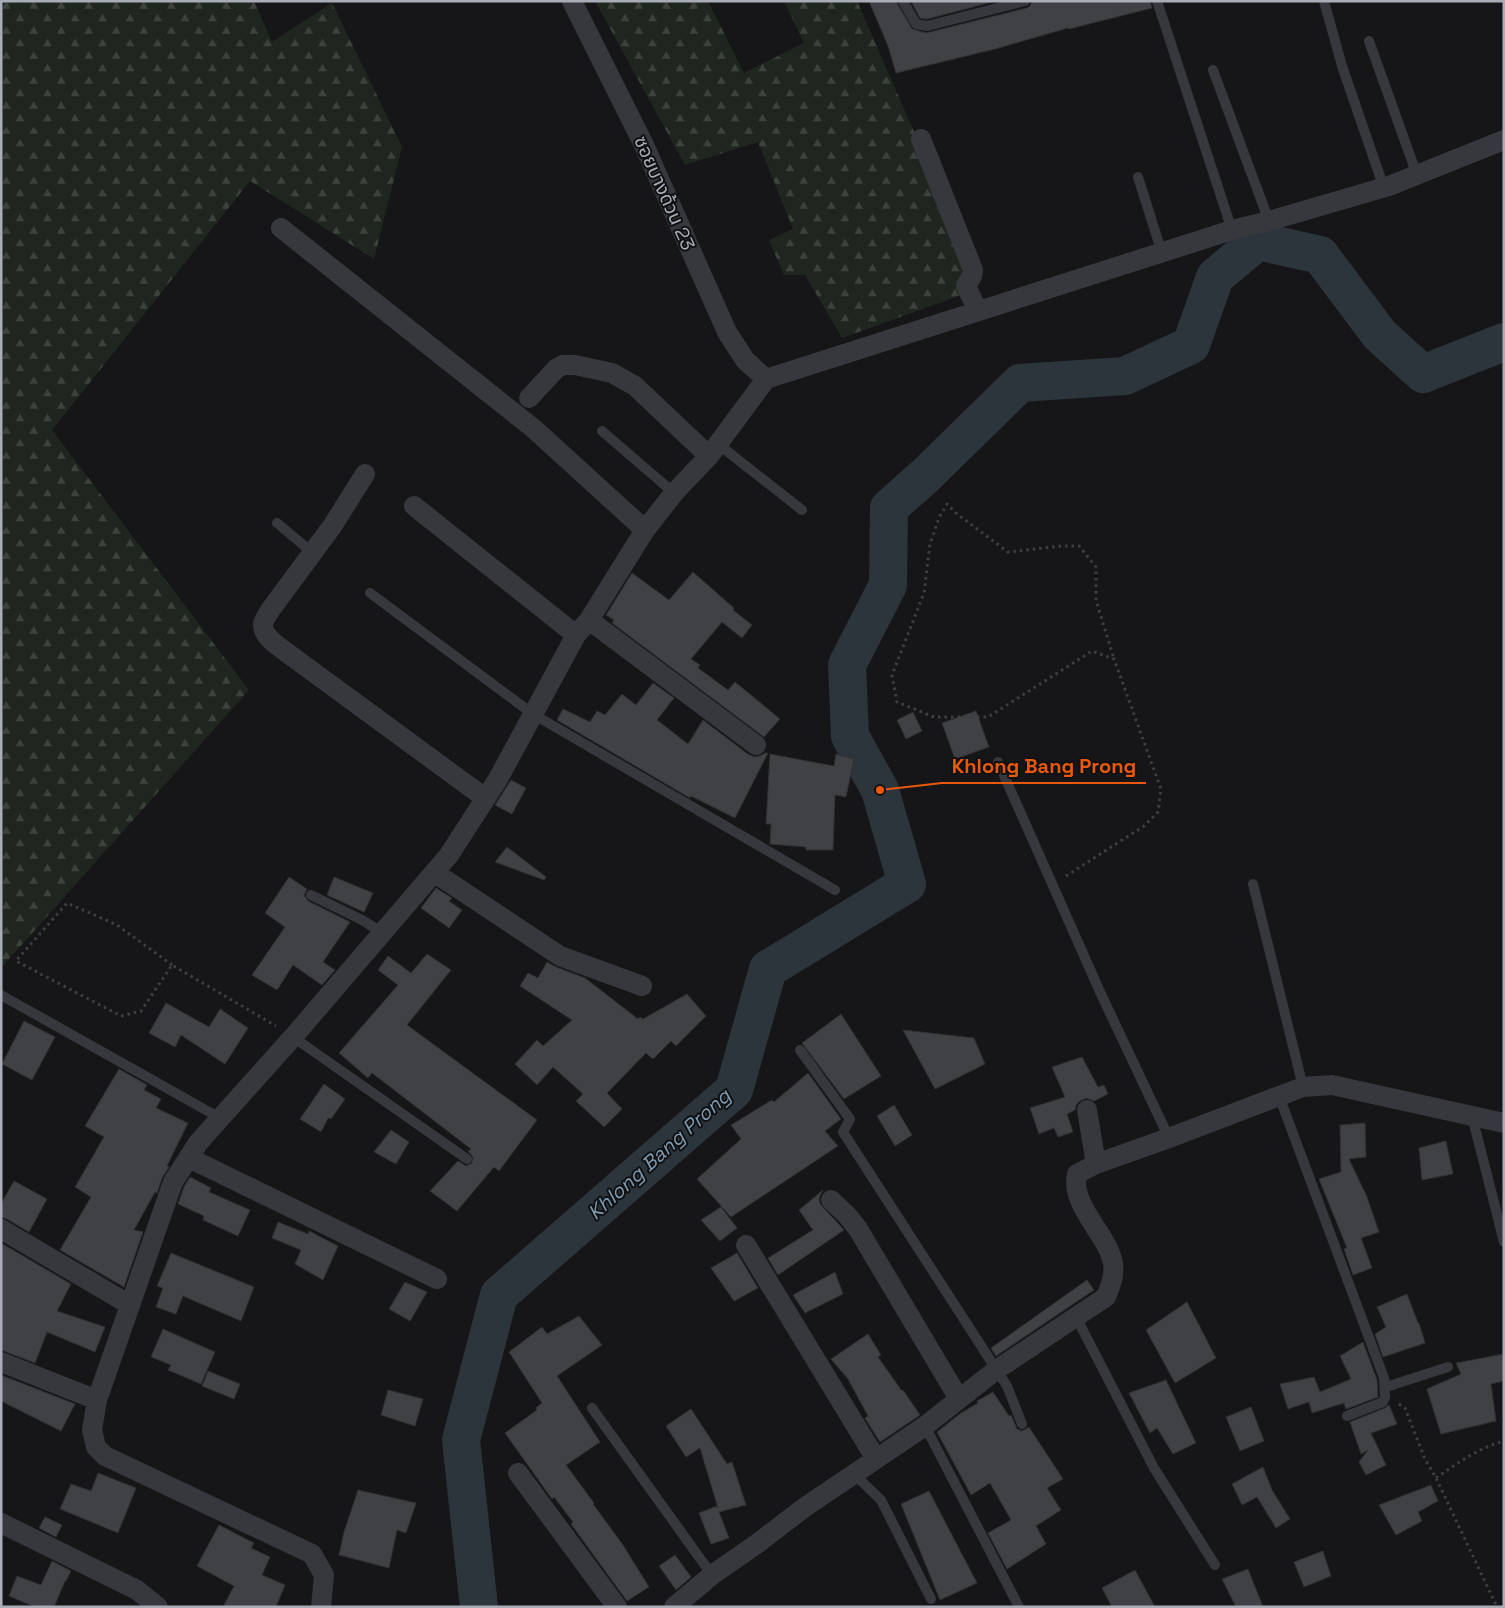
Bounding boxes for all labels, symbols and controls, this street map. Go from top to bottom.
street label: ซอยบางด้วน 23 [628,132,701,254]
callout: Khlong Bang Prong [942,748,1146,783]
text: Khlong Bang Prong [952,753,1136,779]
water label: Khlong Bang Prong [582,1082,737,1225]

